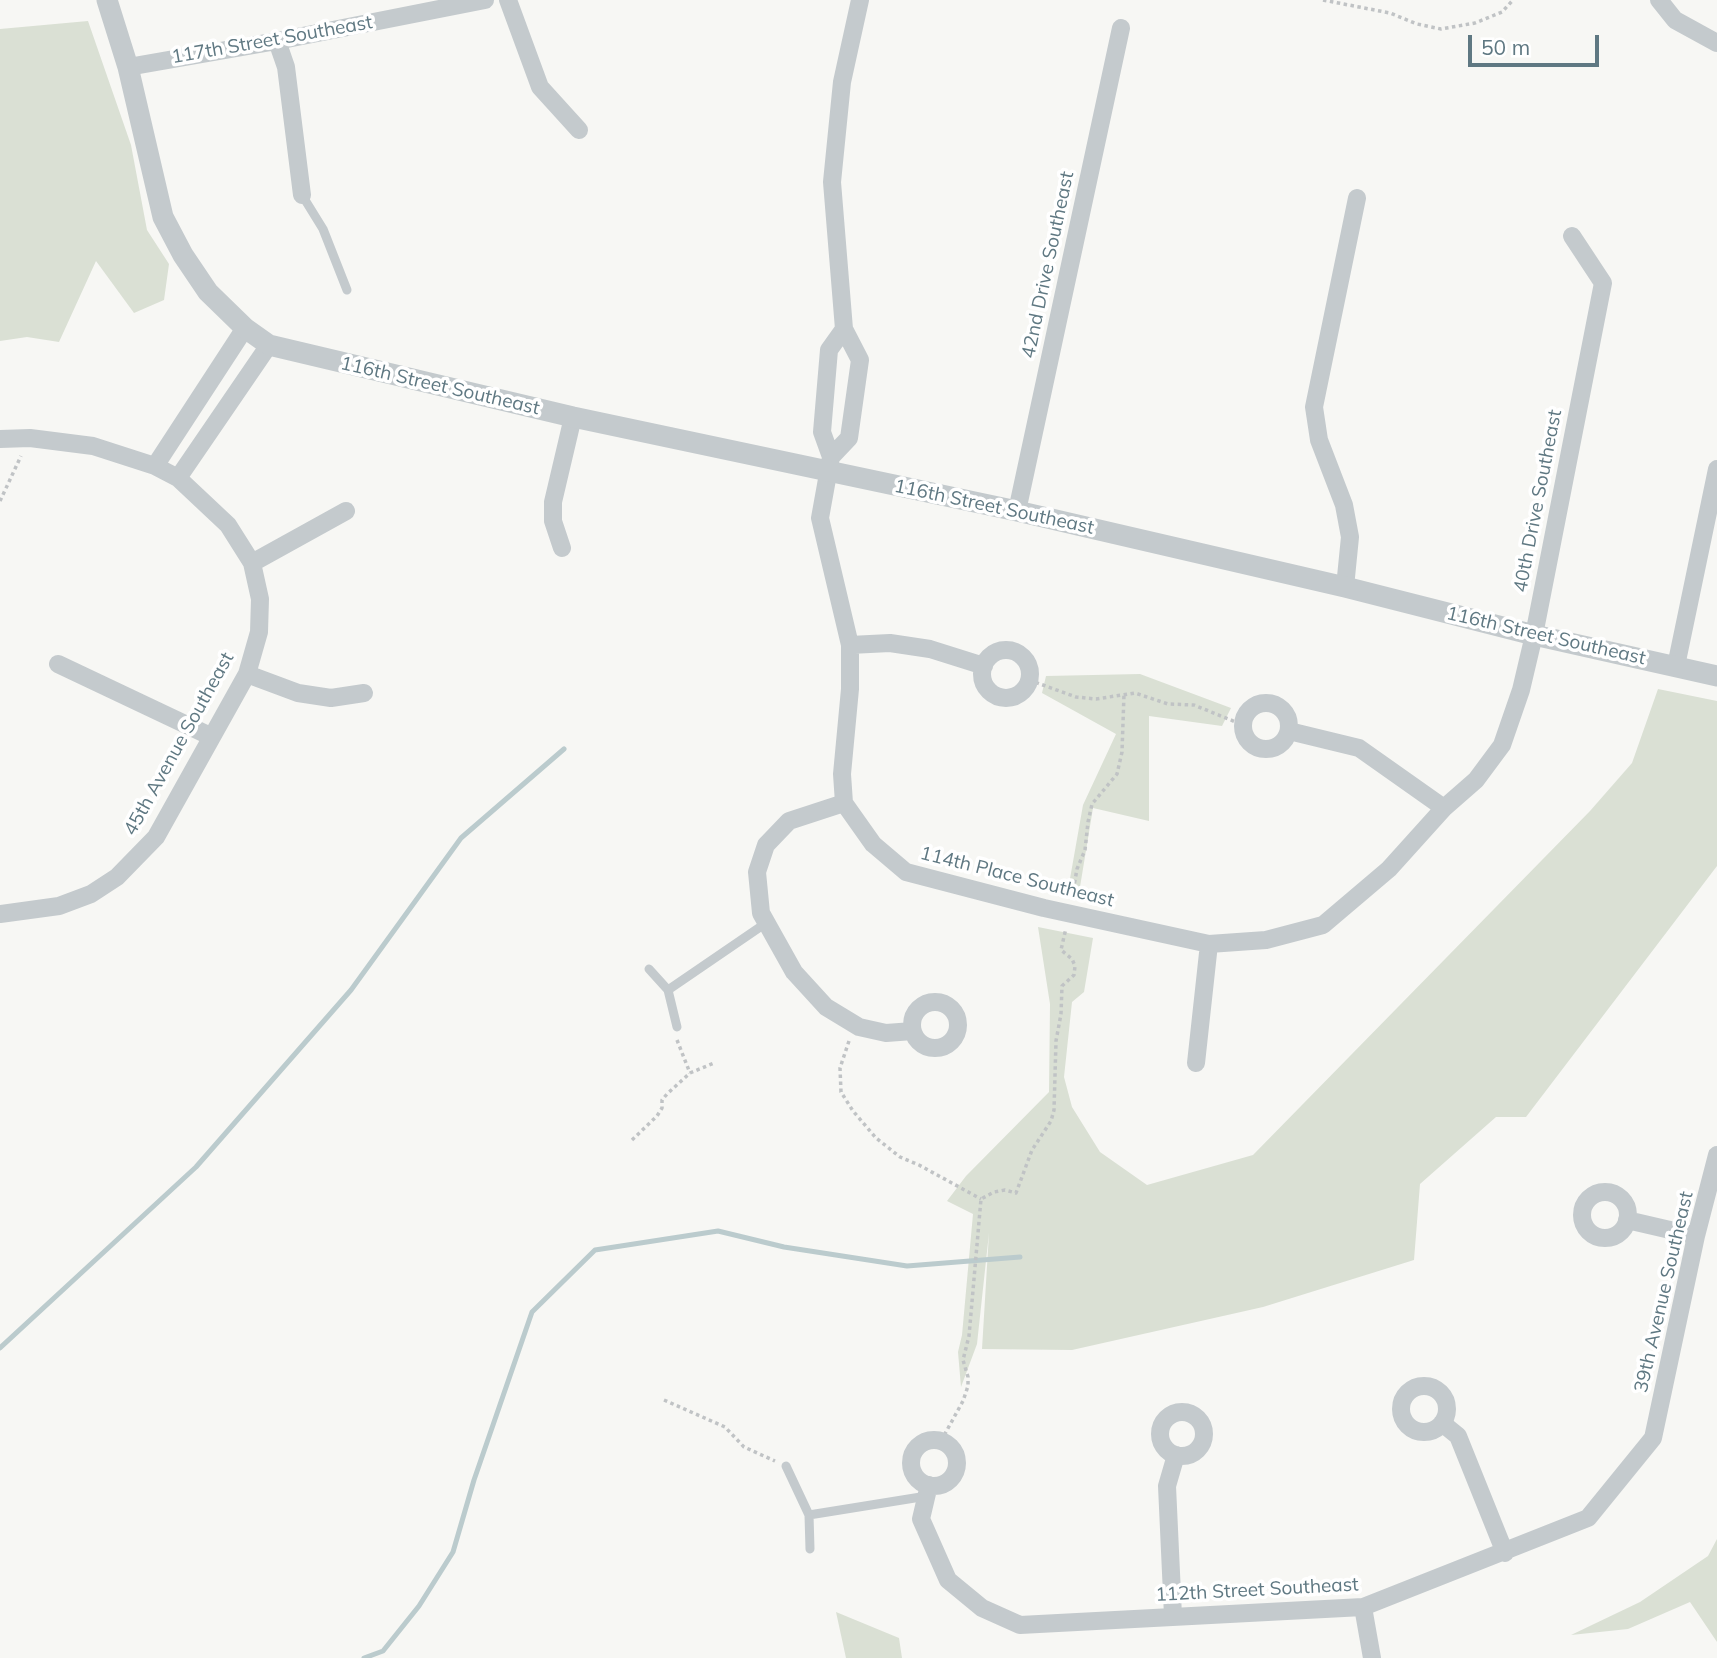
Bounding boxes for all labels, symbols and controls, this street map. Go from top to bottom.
street label: 117th Street Southeast [170,11,374,69]
scale bar [1472,21,1603,65]
text: 50 m [1481,34,1530,60]
street label: 42nd Drive Southeast [1017,170,1079,360]
street label: 116th Street Southeast [338,352,542,420]
street label: 40th Drive Southeast [1509,408,1567,594]
street label: 116th Street Southeast [892,475,1096,539]
street label: 116th Street Southeast [1444,602,1648,670]
street label: 45th Avenue Southeast [119,648,239,840]
street label: 114th Place Southeast [918,842,1116,912]
street label: 39th Avenue Southeast [1630,1189,1698,1395]
street label: 112th Street Southeast [1155,1573,1359,1607]

